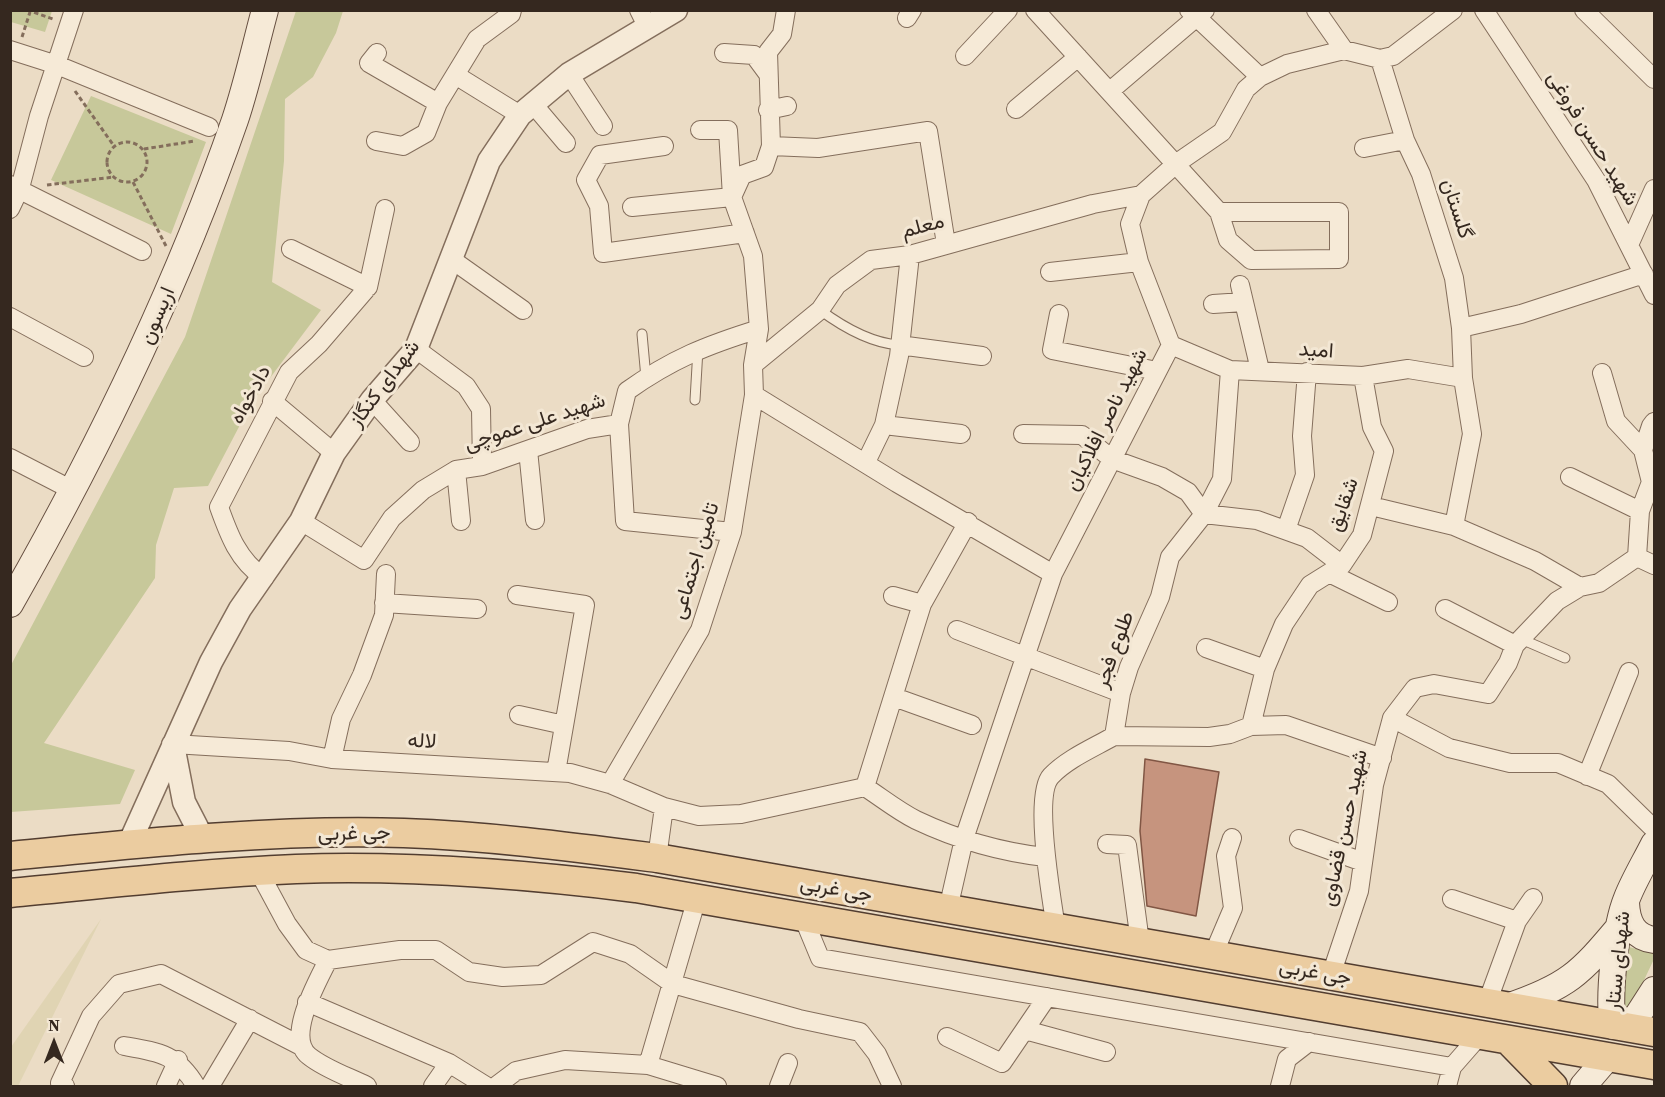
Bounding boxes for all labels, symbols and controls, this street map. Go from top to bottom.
street label: شهید حسن فروغی [1541,67,1643,211]
street label: گلستان [1435,176,1477,242]
street label: معلم [899,209,947,245]
street label: اریسون [135,284,181,348]
street label: شهدای کنگاز [344,335,426,433]
street label: امید [1298,337,1334,365]
street label: شهید ناصر افلاکیان [1060,345,1154,495]
street label: دادخواه [225,361,277,429]
street label: شهید علی عموچی [461,388,609,458]
street label: شقایق [1323,475,1365,535]
street label: تامین اجتماعی [666,500,726,622]
street label: طلوع فجر [1090,608,1140,692]
street label: لاله [407,729,437,755]
street label: شهید حسن قضاوی [1316,747,1374,909]
street label: جی غربی [317,821,391,847]
street label: جی غربی [798,871,874,909]
street label: شهدای ستار [1601,910,1637,1012]
street label: جی غربی [1277,954,1353,992]
north arrow [24,1013,84,1073]
text: N [48,1014,60,1036]

